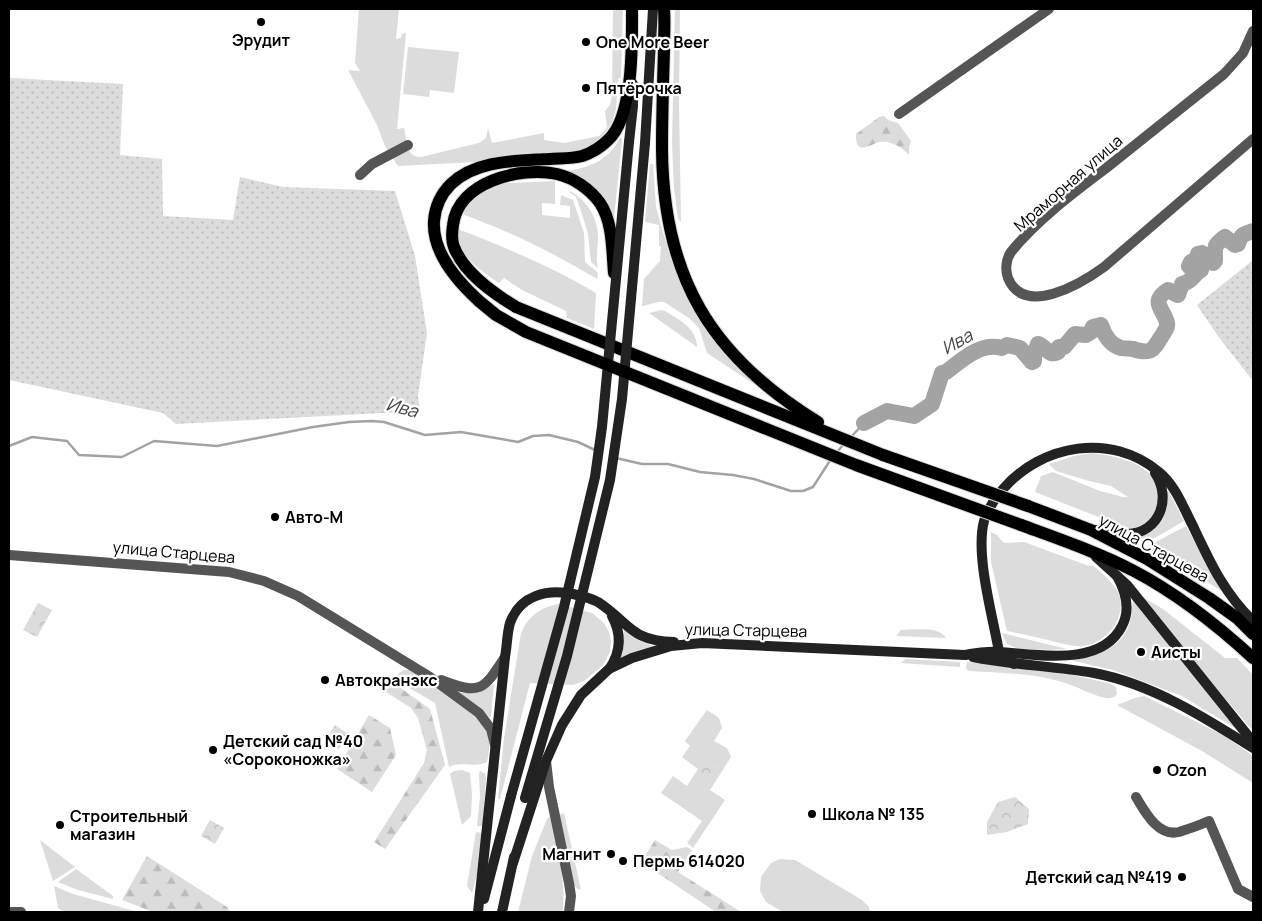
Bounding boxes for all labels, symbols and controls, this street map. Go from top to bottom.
marker: Эрудит [255,16,267,28]
place label: Эрудит [232,29,291,51]
place label: One More Beer [596,31,709,53]
marker: One More Beer [580,36,592,48]
place label: Пятёрочка [596,77,682,99]
marker: Пятёрочка [580,82,592,94]
street label: Мраморная улица [1009,130,1127,236]
water label: Ива [937,322,977,359]
water label: Ива [384,391,422,423]
place label: Авто-М [285,506,343,528]
street label: улица Старцева [1095,509,1213,587]
marker: Авто-М [269,511,281,523]
street label: улица Старцева [112,536,236,568]
street label: улица Старцева [684,618,808,642]
place label: Аисты [1151,641,1201,663]
marker: Аисты [1135,646,1147,658]
place label: Автокранэкс [335,669,437,691]
marker: Автокранэкс [319,674,331,686]
place label: Детский сад №40 «Сороконожка» [223,730,363,770]
marker: Детский сад №40 «Сороконожка» [207,744,219,756]
place label: Ozon [1167,759,1207,781]
marker: Ozon [1151,764,1163,776]
place label: Школа № 135 [822,803,925,825]
place label: Строительный магазин [70,805,188,845]
marker: Школа № 135 [806,808,818,820]
marker: Строительный магазин [54,819,66,831]
place label: Магнит [542,843,601,865]
marker: Магнит [605,848,617,860]
place label: Пермь 614020 [633,850,745,872]
marker: Пермь 614020 [617,855,629,867]
place label: Детский сад №419 [1025,866,1172,888]
marker: Детский сад №419 [1176,871,1188,883]

